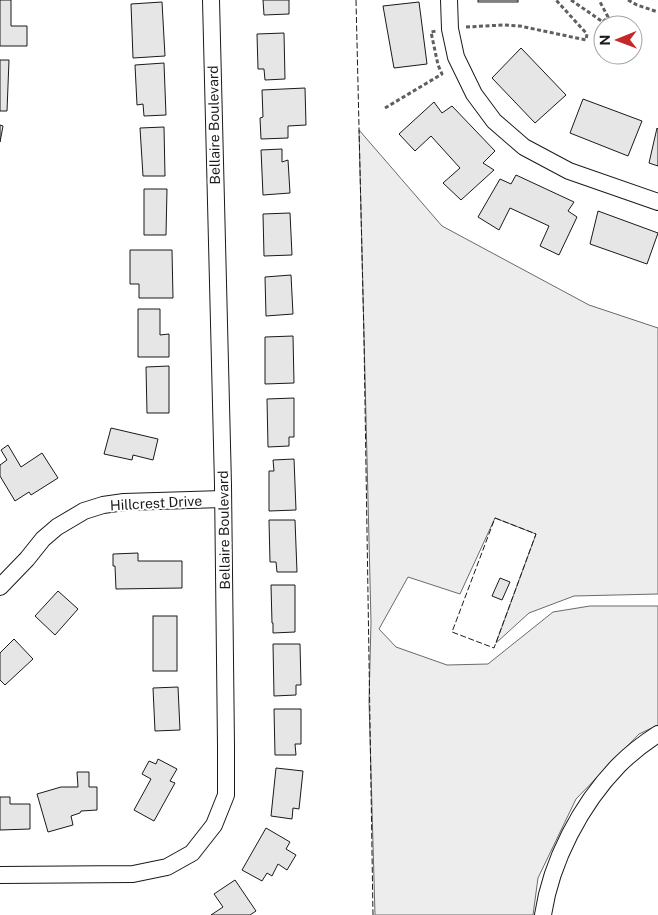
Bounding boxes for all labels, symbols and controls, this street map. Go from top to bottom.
north arrow [593,15,643,65]
text: N [597,35,613,46]
street label: Bellaire Boulevard [205,65,223,185]
street label: Bellaire Boulevard [215,470,233,590]
street label: Hillcrest Drive [110,493,203,513]

